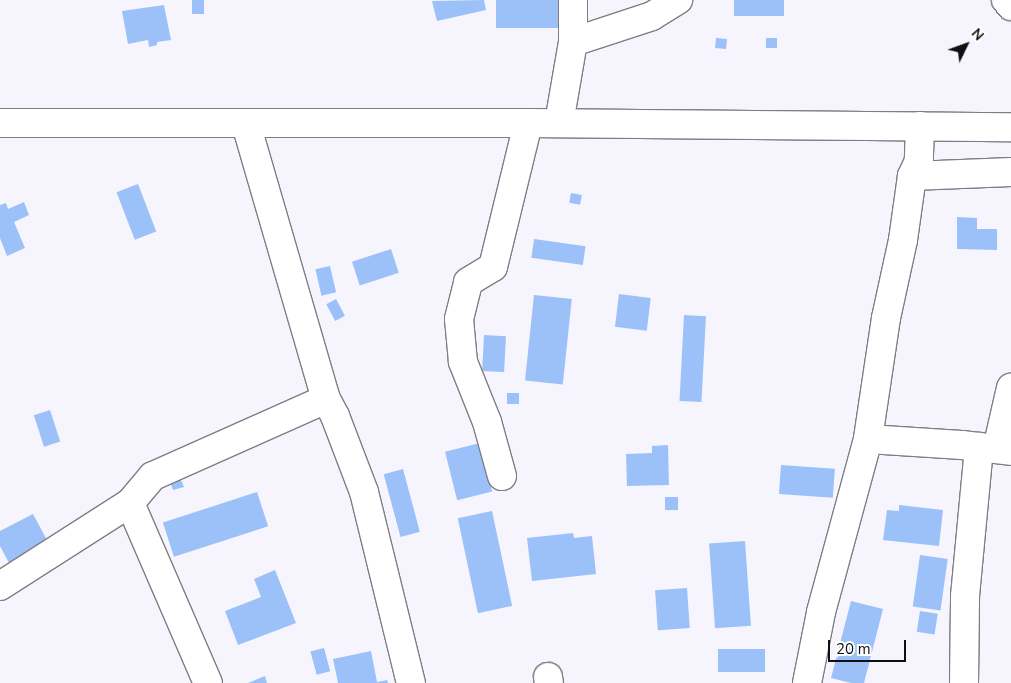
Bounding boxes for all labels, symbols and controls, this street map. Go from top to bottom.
north arrow [941,20,991,70]
text: N [967,24,988,45]
scale bar [831,630,908,662]
text: 20 m [836,639,871,659]

